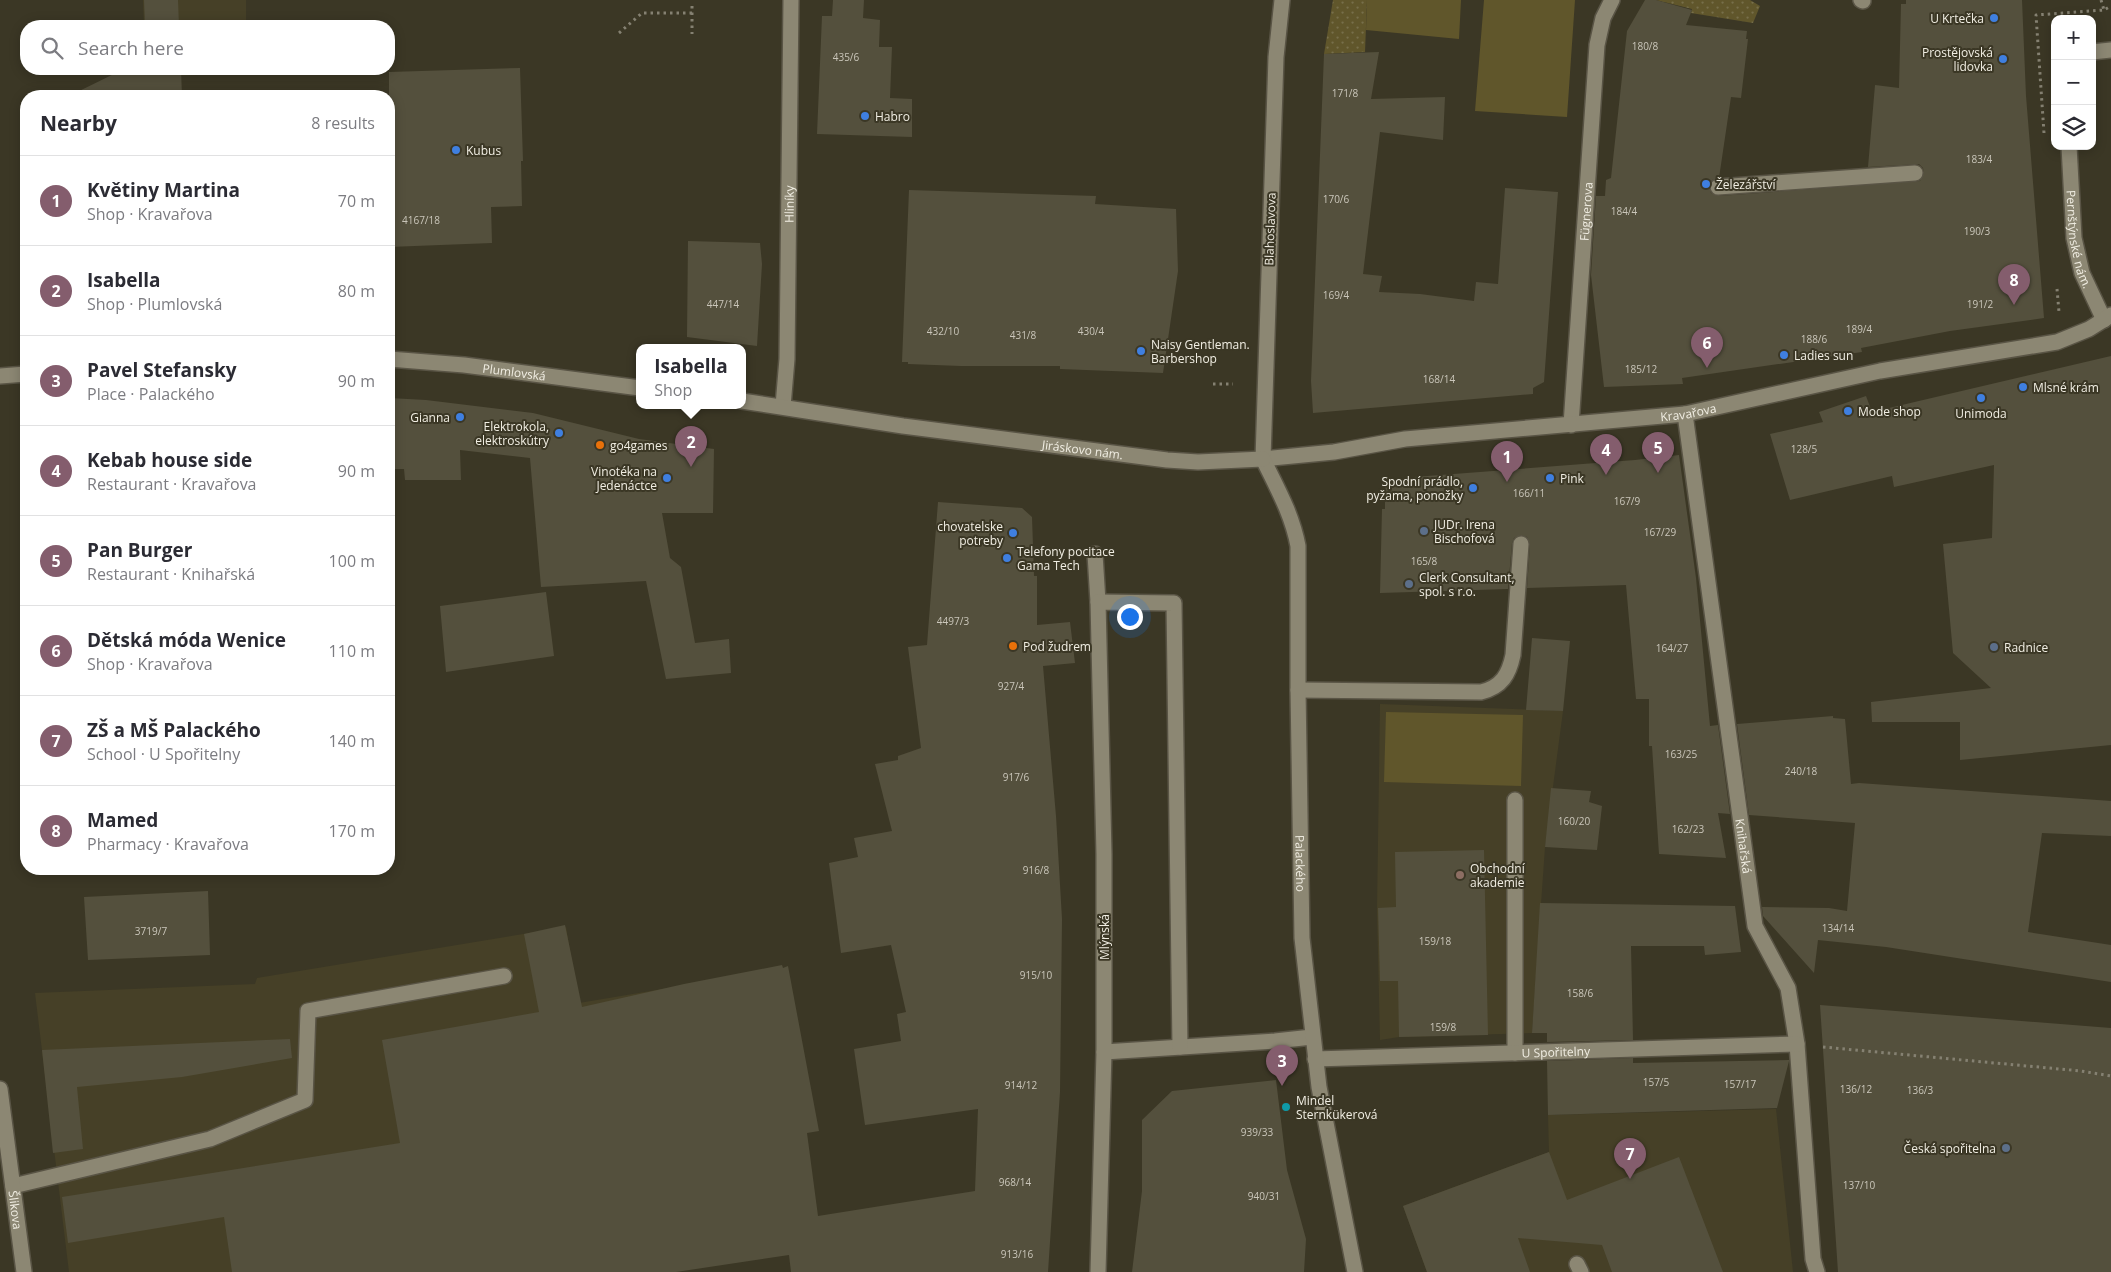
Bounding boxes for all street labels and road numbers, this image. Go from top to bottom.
street label: Fügnerova [1575,181,1596,242]
street label: Hliníky [780,184,797,223]
street label: Pernštýnské nám. [2063,190,2096,291]
street label: Blahoslavova [1260,192,1280,266]
street label: Plumlovská [482,359,547,384]
street label: Kravařova [1660,399,1718,425]
street label: Jiráskovo nám. [1040,435,1124,463]
street label: Knihařská [1732,817,1756,875]
street label: Palackého [1292,835,1310,892]
street label: Mlýnská [1096,914,1113,960]
street label: U Spořitelny [1521,1042,1591,1061]
street label: Šlikova [5,1190,27,1230]

